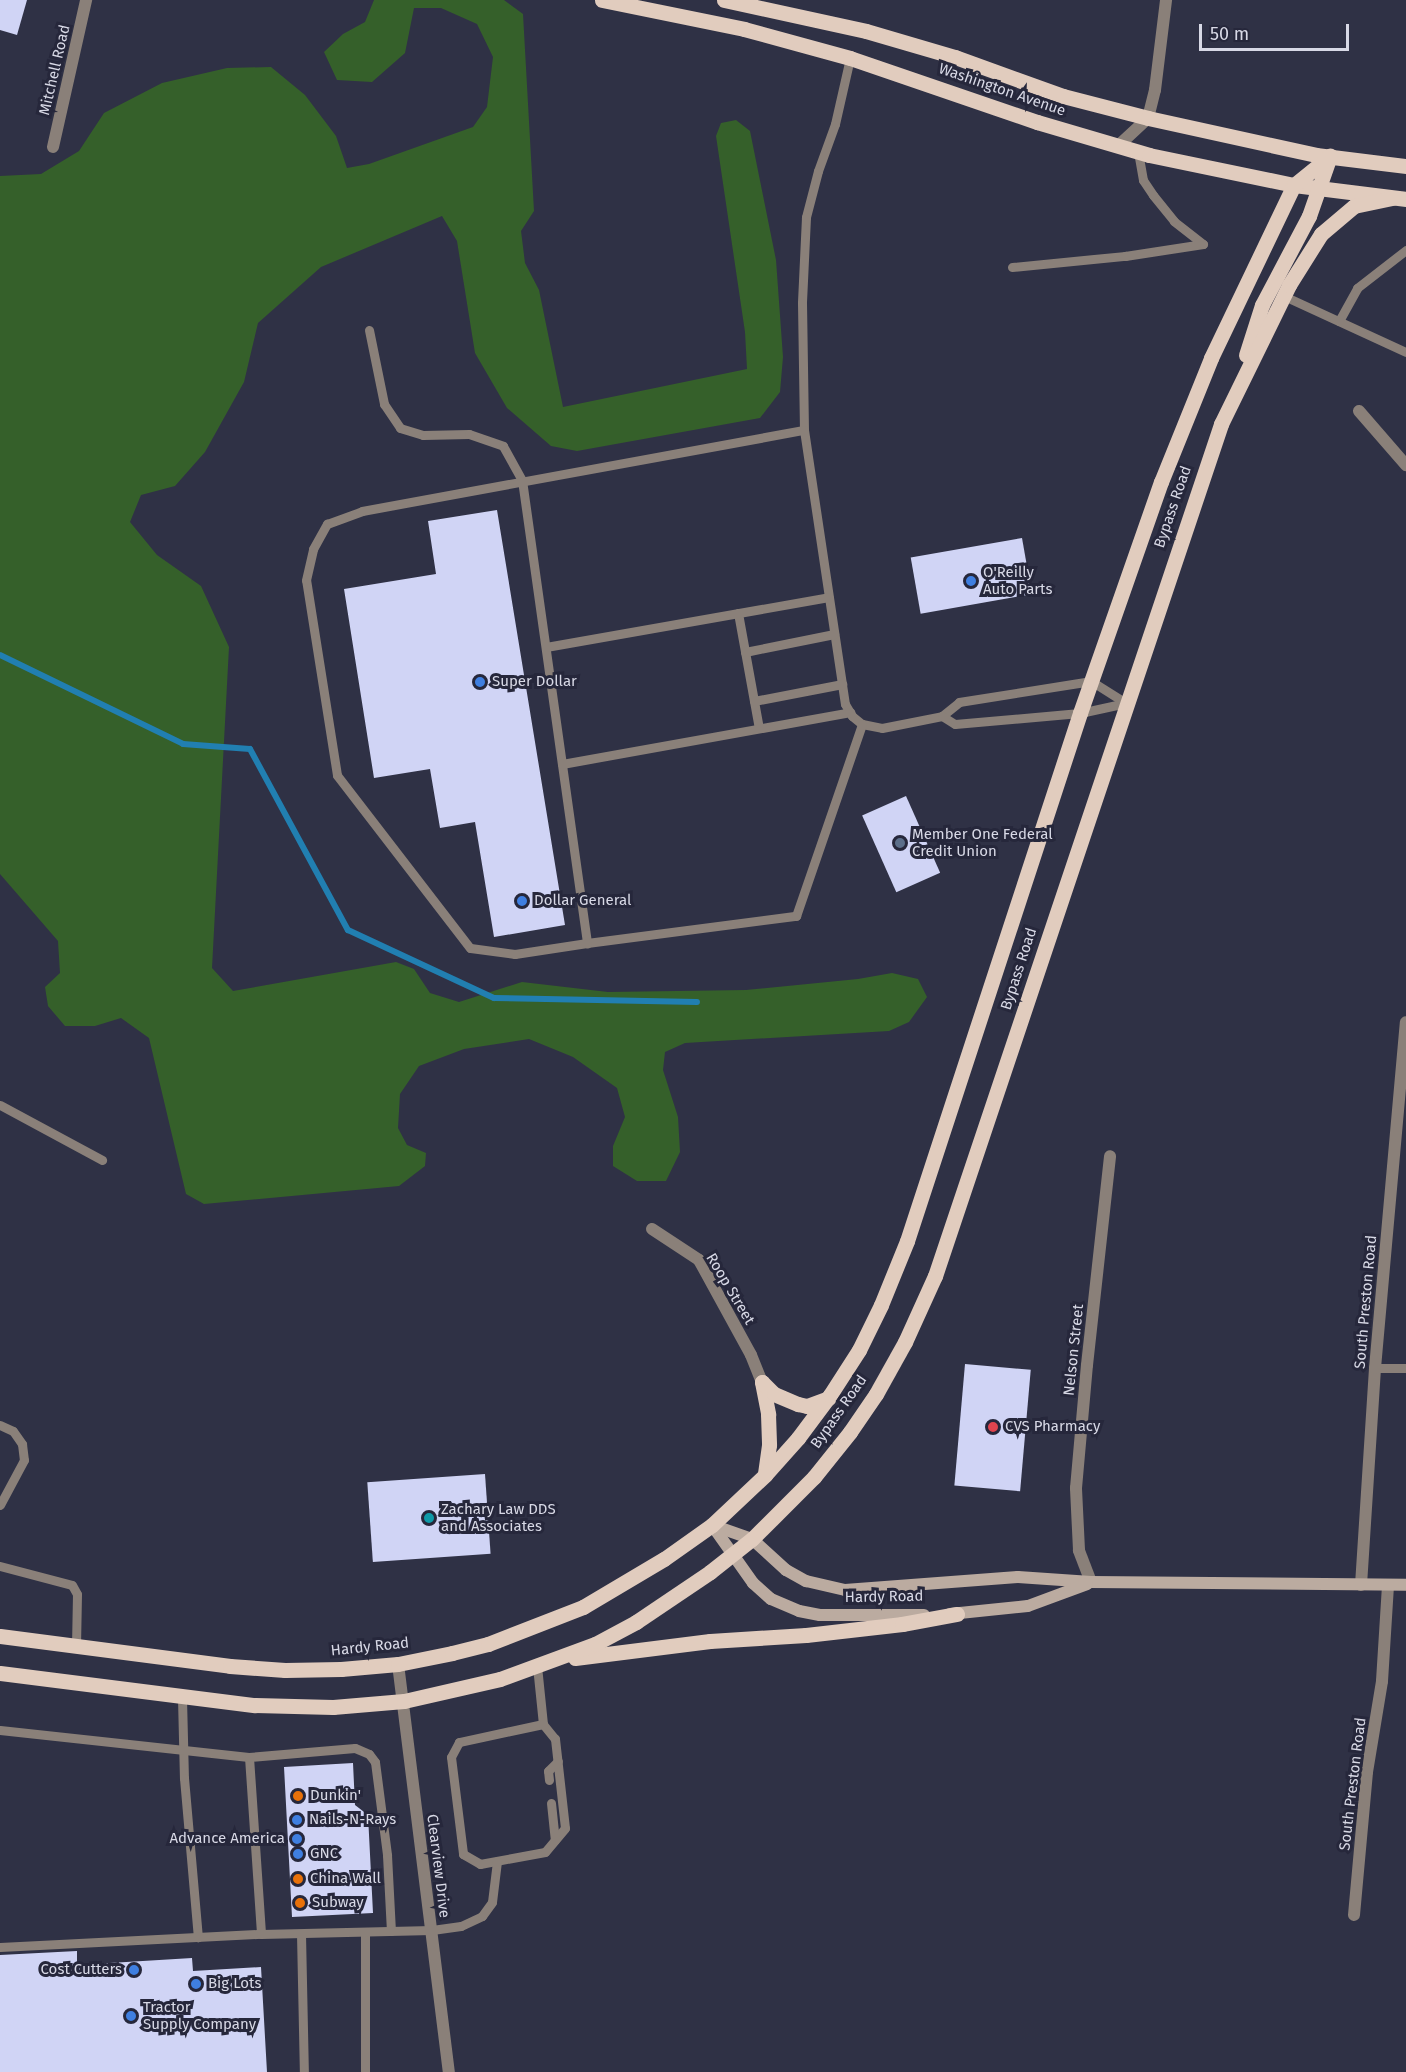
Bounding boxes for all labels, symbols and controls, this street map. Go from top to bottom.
scale bar [1202,12,1352,50]
street label: Mitchell Road [36,23,74,117]
text: 50 m [1210,23,1249,45]
street label: Washington Avenue [936,60,1068,120]
street label: Bypass Road [1151,464,1195,550]
place label: O'Reilly Auto Parts [983,563,1053,598]
marker: O'Reilly Auto Parts [964,574,978,588]
place label: Super Dollar [492,673,577,691]
marker: Super Dollar [473,675,487,689]
place label: Member One Federal Credit Union [912,825,1053,860]
marker: Member One Federal Credit Union [893,836,907,850]
place label: Dollar General [534,892,631,910]
marker: Dollar General [515,894,529,908]
street label: Bypass Road [997,925,1041,1013]
street label: South Preston Road [1351,1234,1381,1370]
street label: Roop Street [702,1250,758,1328]
street label: Nelson Street [1060,1303,1088,1397]
street label: Bypass Road [807,1372,871,1452]
place label: CVS Pharmacy [1005,1418,1100,1436]
marker: CVS Pharmacy [986,1420,1000,1434]
place label: Zachary Law DDS and Associates [441,1500,556,1535]
marker: Zachary Law DDS and Associates [422,1511,436,1525]
street label: Hardy Road [845,1587,923,1607]
street label: Hardy Road [330,1634,410,1660]
street label: South Preston Road [1336,1716,1370,1852]
place label: Dunkin' [310,1787,361,1805]
marker: Dunkin' [291,1789,305,1803]
place label: Nails-N-Rays [309,1811,396,1829]
marker: Nails-N-Rays [290,1813,304,1827]
street label: Clearview Drive [423,1813,453,1919]
place label: Advance America [170,1830,285,1848]
marker: Advance America [290,1832,304,1846]
place label: GNC [310,1845,338,1863]
marker: GNC [291,1847,305,1861]
place label: China Wall [310,1870,381,1888]
marker: China Wall [291,1872,305,1886]
place label: Subway [312,1894,364,1912]
marker: Subway [293,1896,307,1910]
place label: Cost Cutters [41,1961,122,1979]
marker: Cost Cutters [127,1963,141,1977]
place label: Big Lots [208,1975,261,1993]
marker: Big Lots [189,1977,203,1991]
place label: Tractor Supply Company [143,1998,256,2033]
marker: Tractor Supply Company [124,2009,138,2023]

